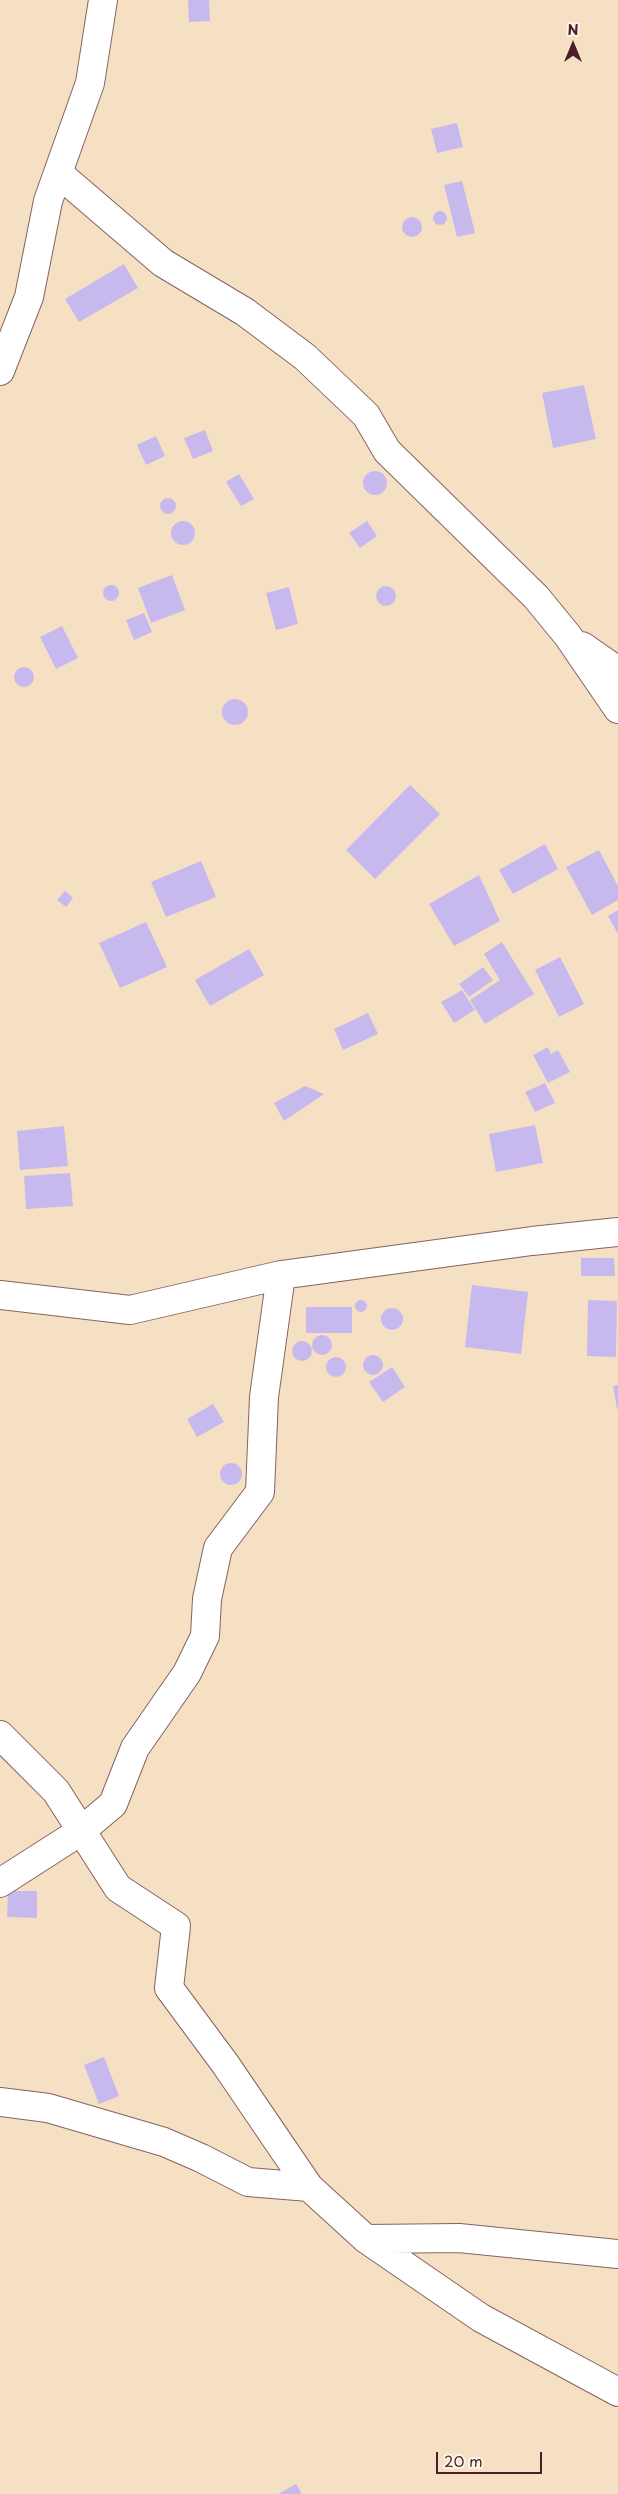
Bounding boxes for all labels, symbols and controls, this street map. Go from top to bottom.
text: N [567,19,579,40]
north arrow [548,20,598,70]
scale bar [438,2442,544,2474]
text: 20 m [444,2449,483,2472]

